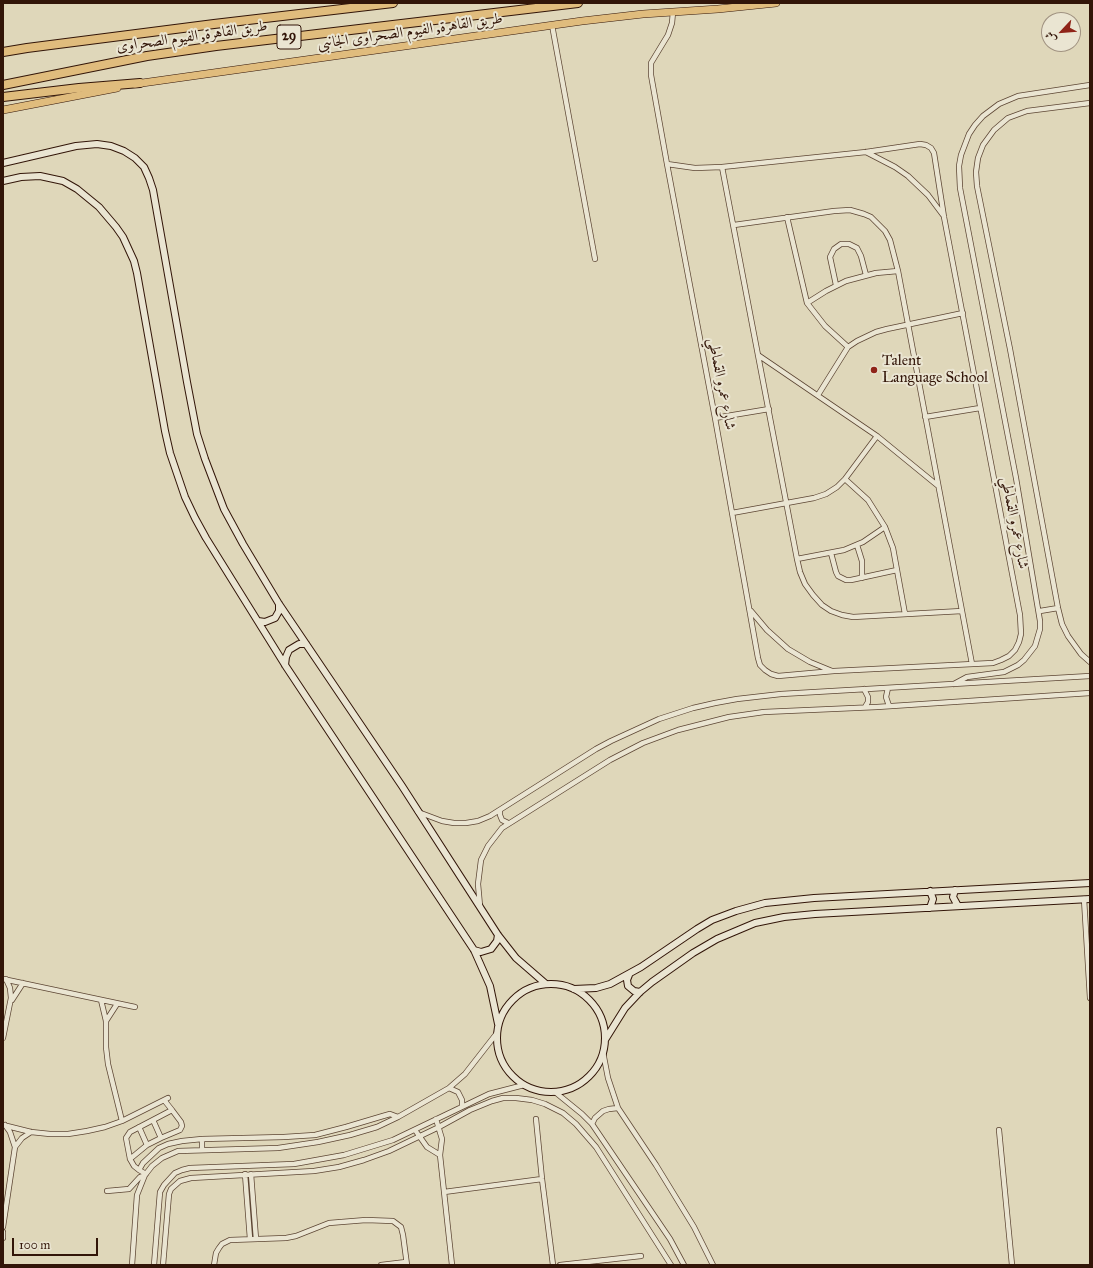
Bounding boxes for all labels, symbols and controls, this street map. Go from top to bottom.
street label: طريق القاهرة, الفيوم الصحراوى الجانبى [316,10,504,54]
north arrow [1041,12,1081,52]
street label: طريق القاهرة, الفيوم الصحراوى [115,17,269,57]
road number: 29 [277,25,301,49]
text: ش [1042,29,1059,45]
street label: شارع عمرو القماطي [703,336,739,432]
place label: Talent Language School [882,352,988,387]
marker: Talent Language School [869,365,879,375]
street label: شارع عمرو القماطي [996,475,1032,571]
scale bar [14,1230,100,1256]
text: 100 m [19,1238,50,1252]

